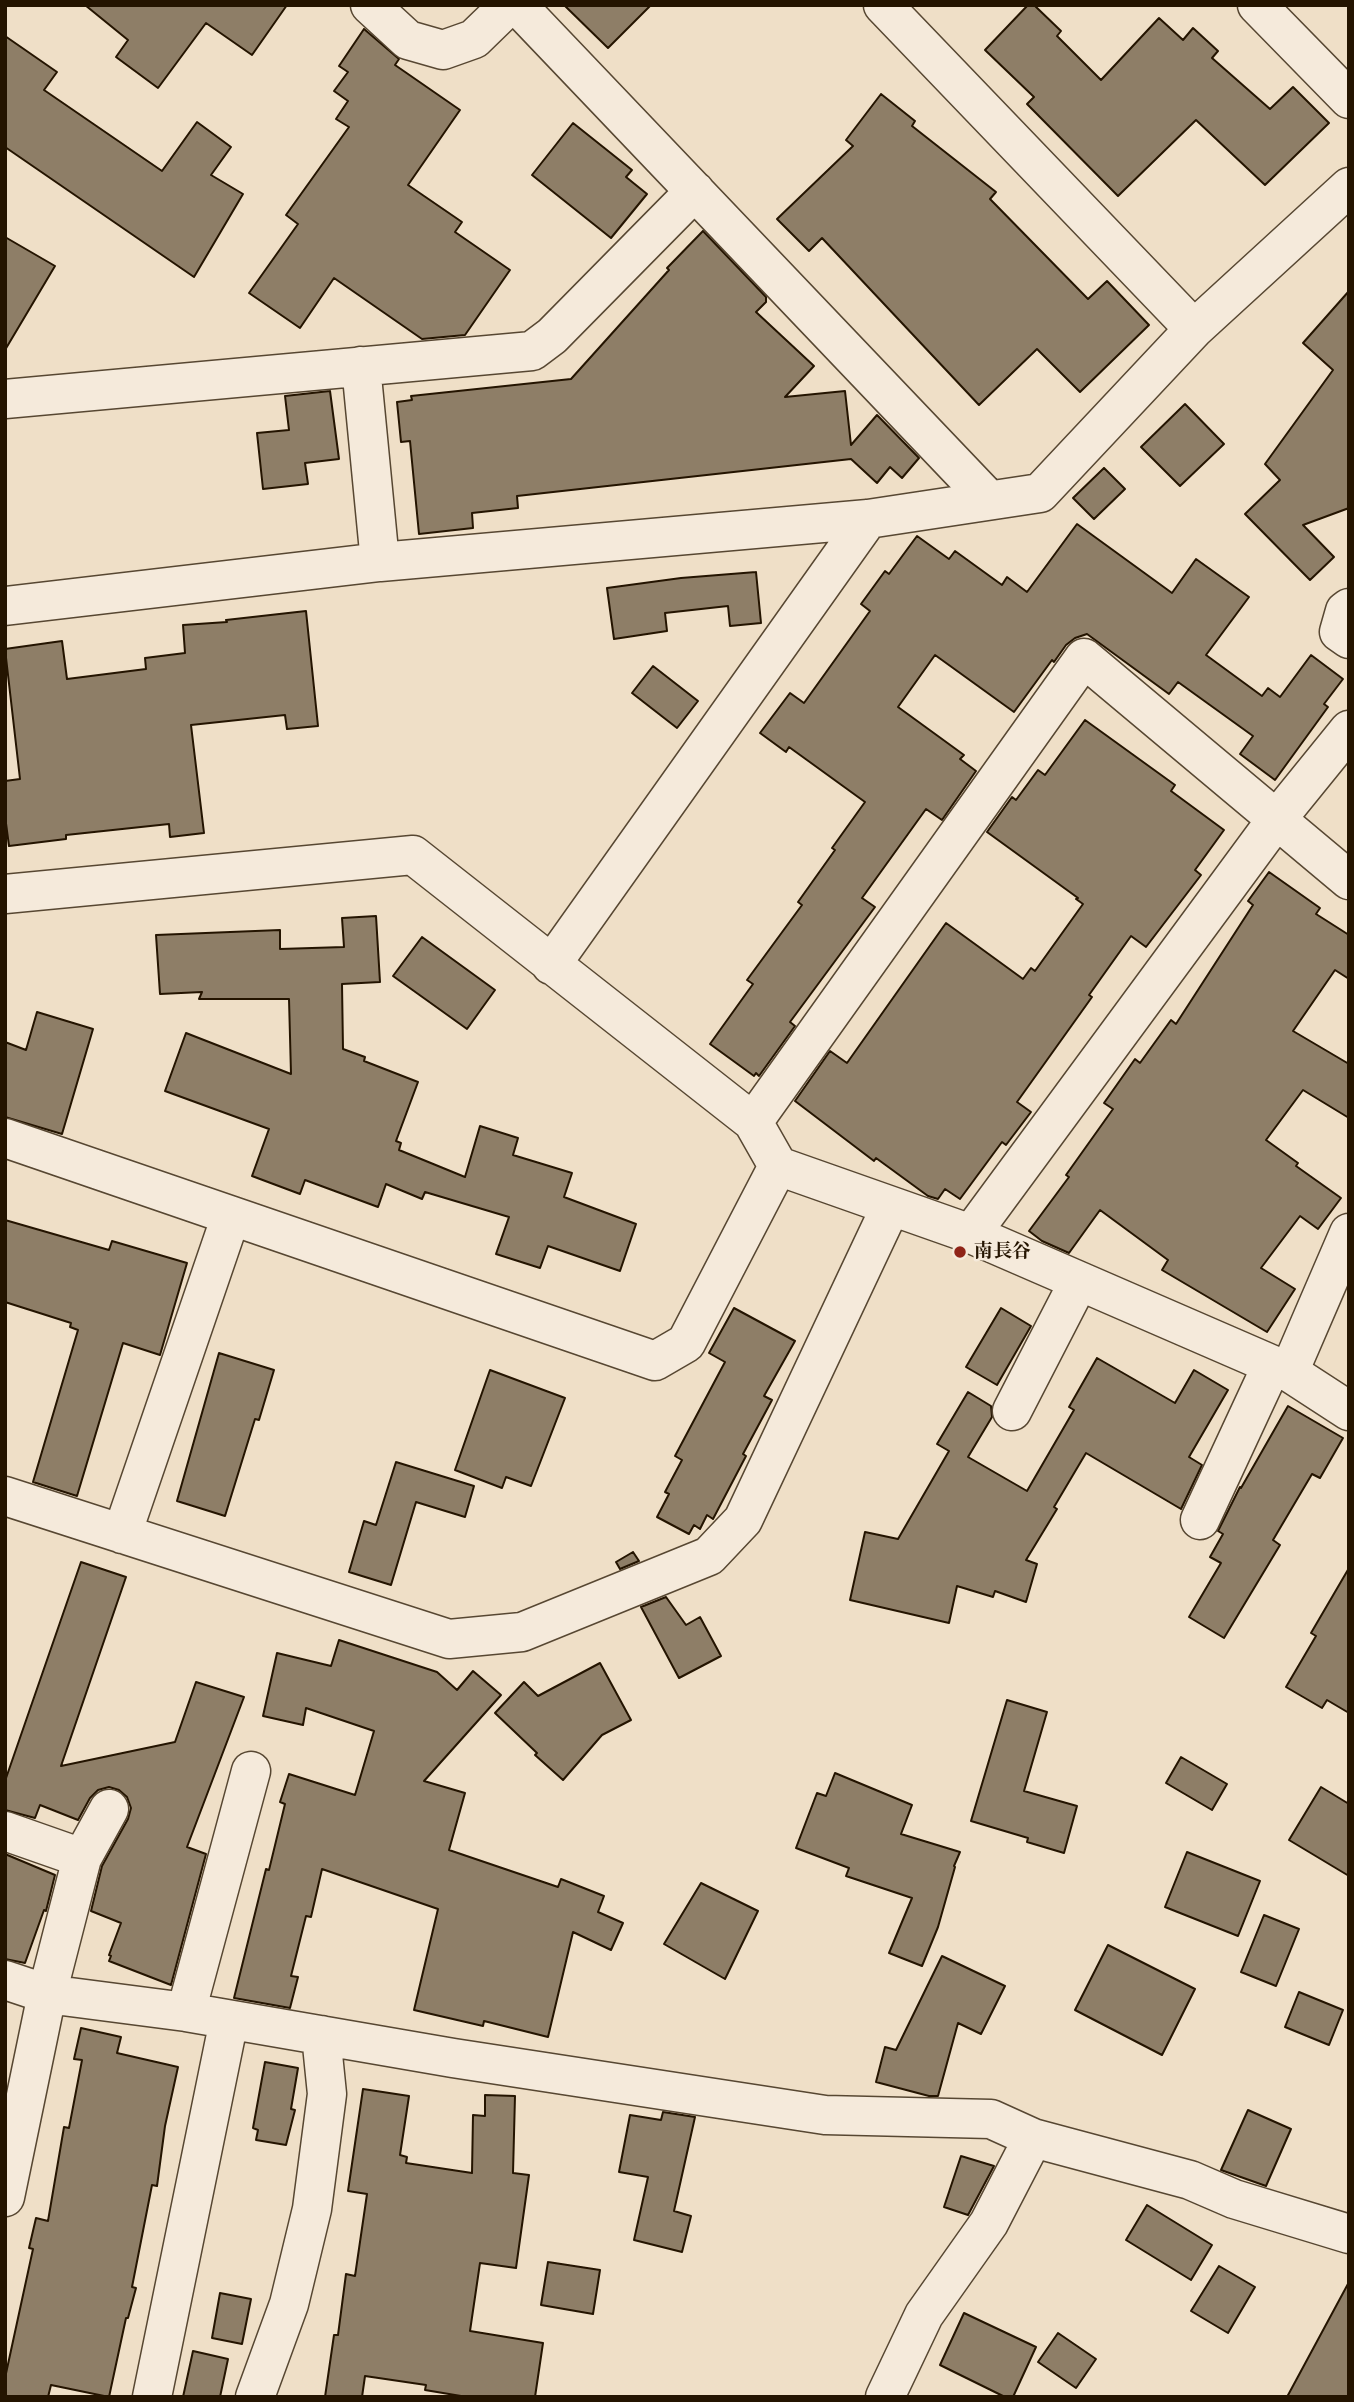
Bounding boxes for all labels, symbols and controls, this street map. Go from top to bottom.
place label: 南長谷 [974,1241,1031,1263]
marker: 南長谷 [952,1244,968,1260]

